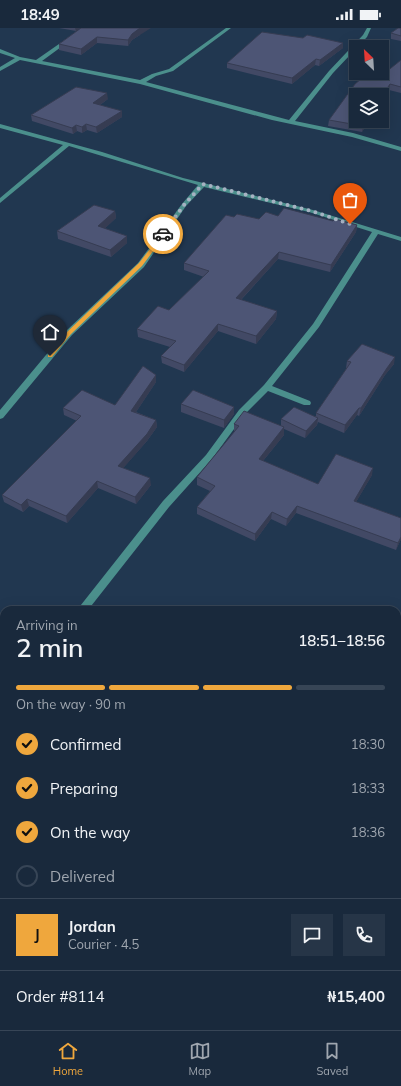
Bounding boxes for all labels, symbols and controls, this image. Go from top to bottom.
text: 18:49 [20,5,60,24]
north arrow [349,40,389,80]
map controls [349,40,389,128]
button: layers [349,88,389,128]
pin [333,183,367,224]
icon: bag [339,189,361,211]
courier [143,214,183,254]
icon: car [152,223,174,245]
pin [33,315,67,356]
icon: home [39,321,61,343]
text: Arriving in [16,617,78,633]
text: 2 min [16,631,84,664]
text: 18:51–18:56 [298,631,385,650]
text: On the way · 90 m [16,696,126,712]
icon: check [16,733,38,755]
text: Confirmed [50,735,121,754]
text: 18:30 [351,736,385,752]
icon: check [16,777,38,799]
text: Preparing [50,779,118,798]
text: 18:33 [351,780,385,796]
icon: check [16,821,38,843]
text: On the way [50,823,130,842]
text: 18:36 [351,824,385,840]
text: Delivered [50,867,115,886]
button: chat [291,914,333,956]
button: phone [343,914,385,956]
text: Jordan [68,917,116,936]
text: J [34,925,40,944]
text: Courier · 4.5 [68,936,139,952]
text: Order #8114 [16,987,104,1006]
text: ₦15,400 [327,987,385,1006]
tab: Home [53,1040,83,1078]
tab: Map [188,1040,211,1078]
tab: Saved [317,1040,348,1078]

